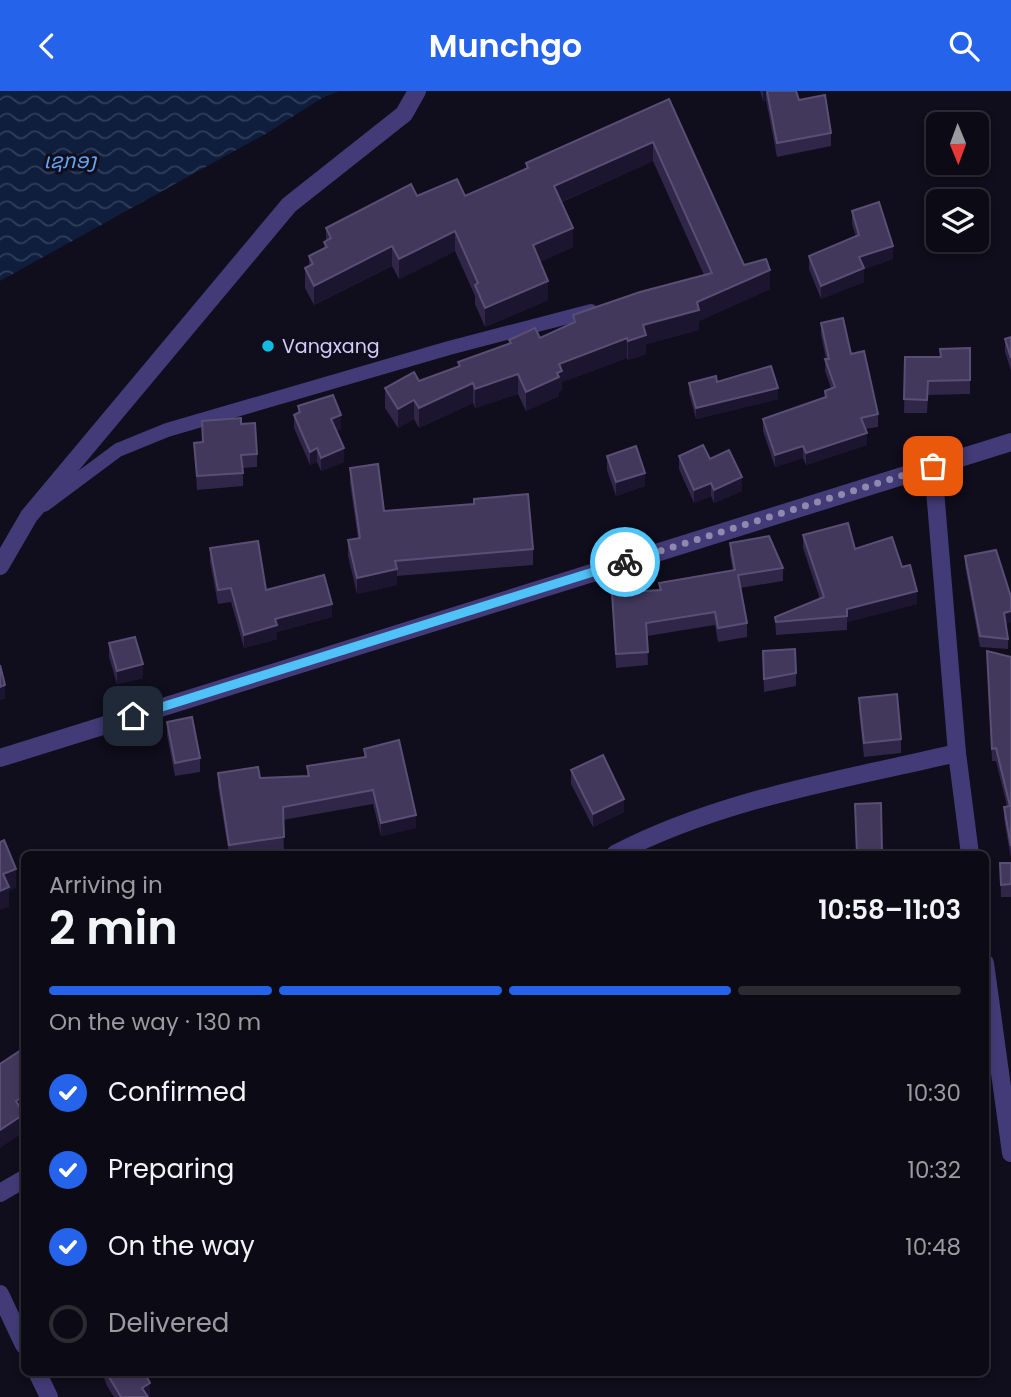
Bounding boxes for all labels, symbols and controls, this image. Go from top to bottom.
text: Munchgo [429,23,582,68]
icon: back [28,27,66,65]
icon: search [945,27,983,65]
north arrow [926,112,989,175]
map controls [926,112,989,252]
water label: ເຊກອງ [44,146,97,175]
button: layers [926,189,989,252]
place label: Vangxang [282,333,380,360]
marker: Vangxang [260,338,276,354]
pin [903,436,963,496]
icon: bag [914,447,952,485]
courier [590,527,660,597]
icon: bike [606,543,644,581]
pin [103,686,163,746]
icon: home [114,697,152,735]
text: Arriving in [49,869,163,901]
text: 10:58–11:03 [818,892,961,928]
text: 2 min [49,896,178,960]
text: On the way · 130 m [49,1006,261,1038]
icon: check [49,1074,87,1112]
text: Confirmed [108,1074,246,1110]
text: 10:30 [906,1077,961,1109]
icon: check [49,1151,87,1189]
text: Preparing [108,1151,234,1187]
text: 10:32 [908,1154,961,1186]
icon: check [49,1228,87,1266]
text: On the way [108,1228,255,1264]
text: 10:48 [905,1231,961,1263]
text: Delivered [108,1305,229,1341]

